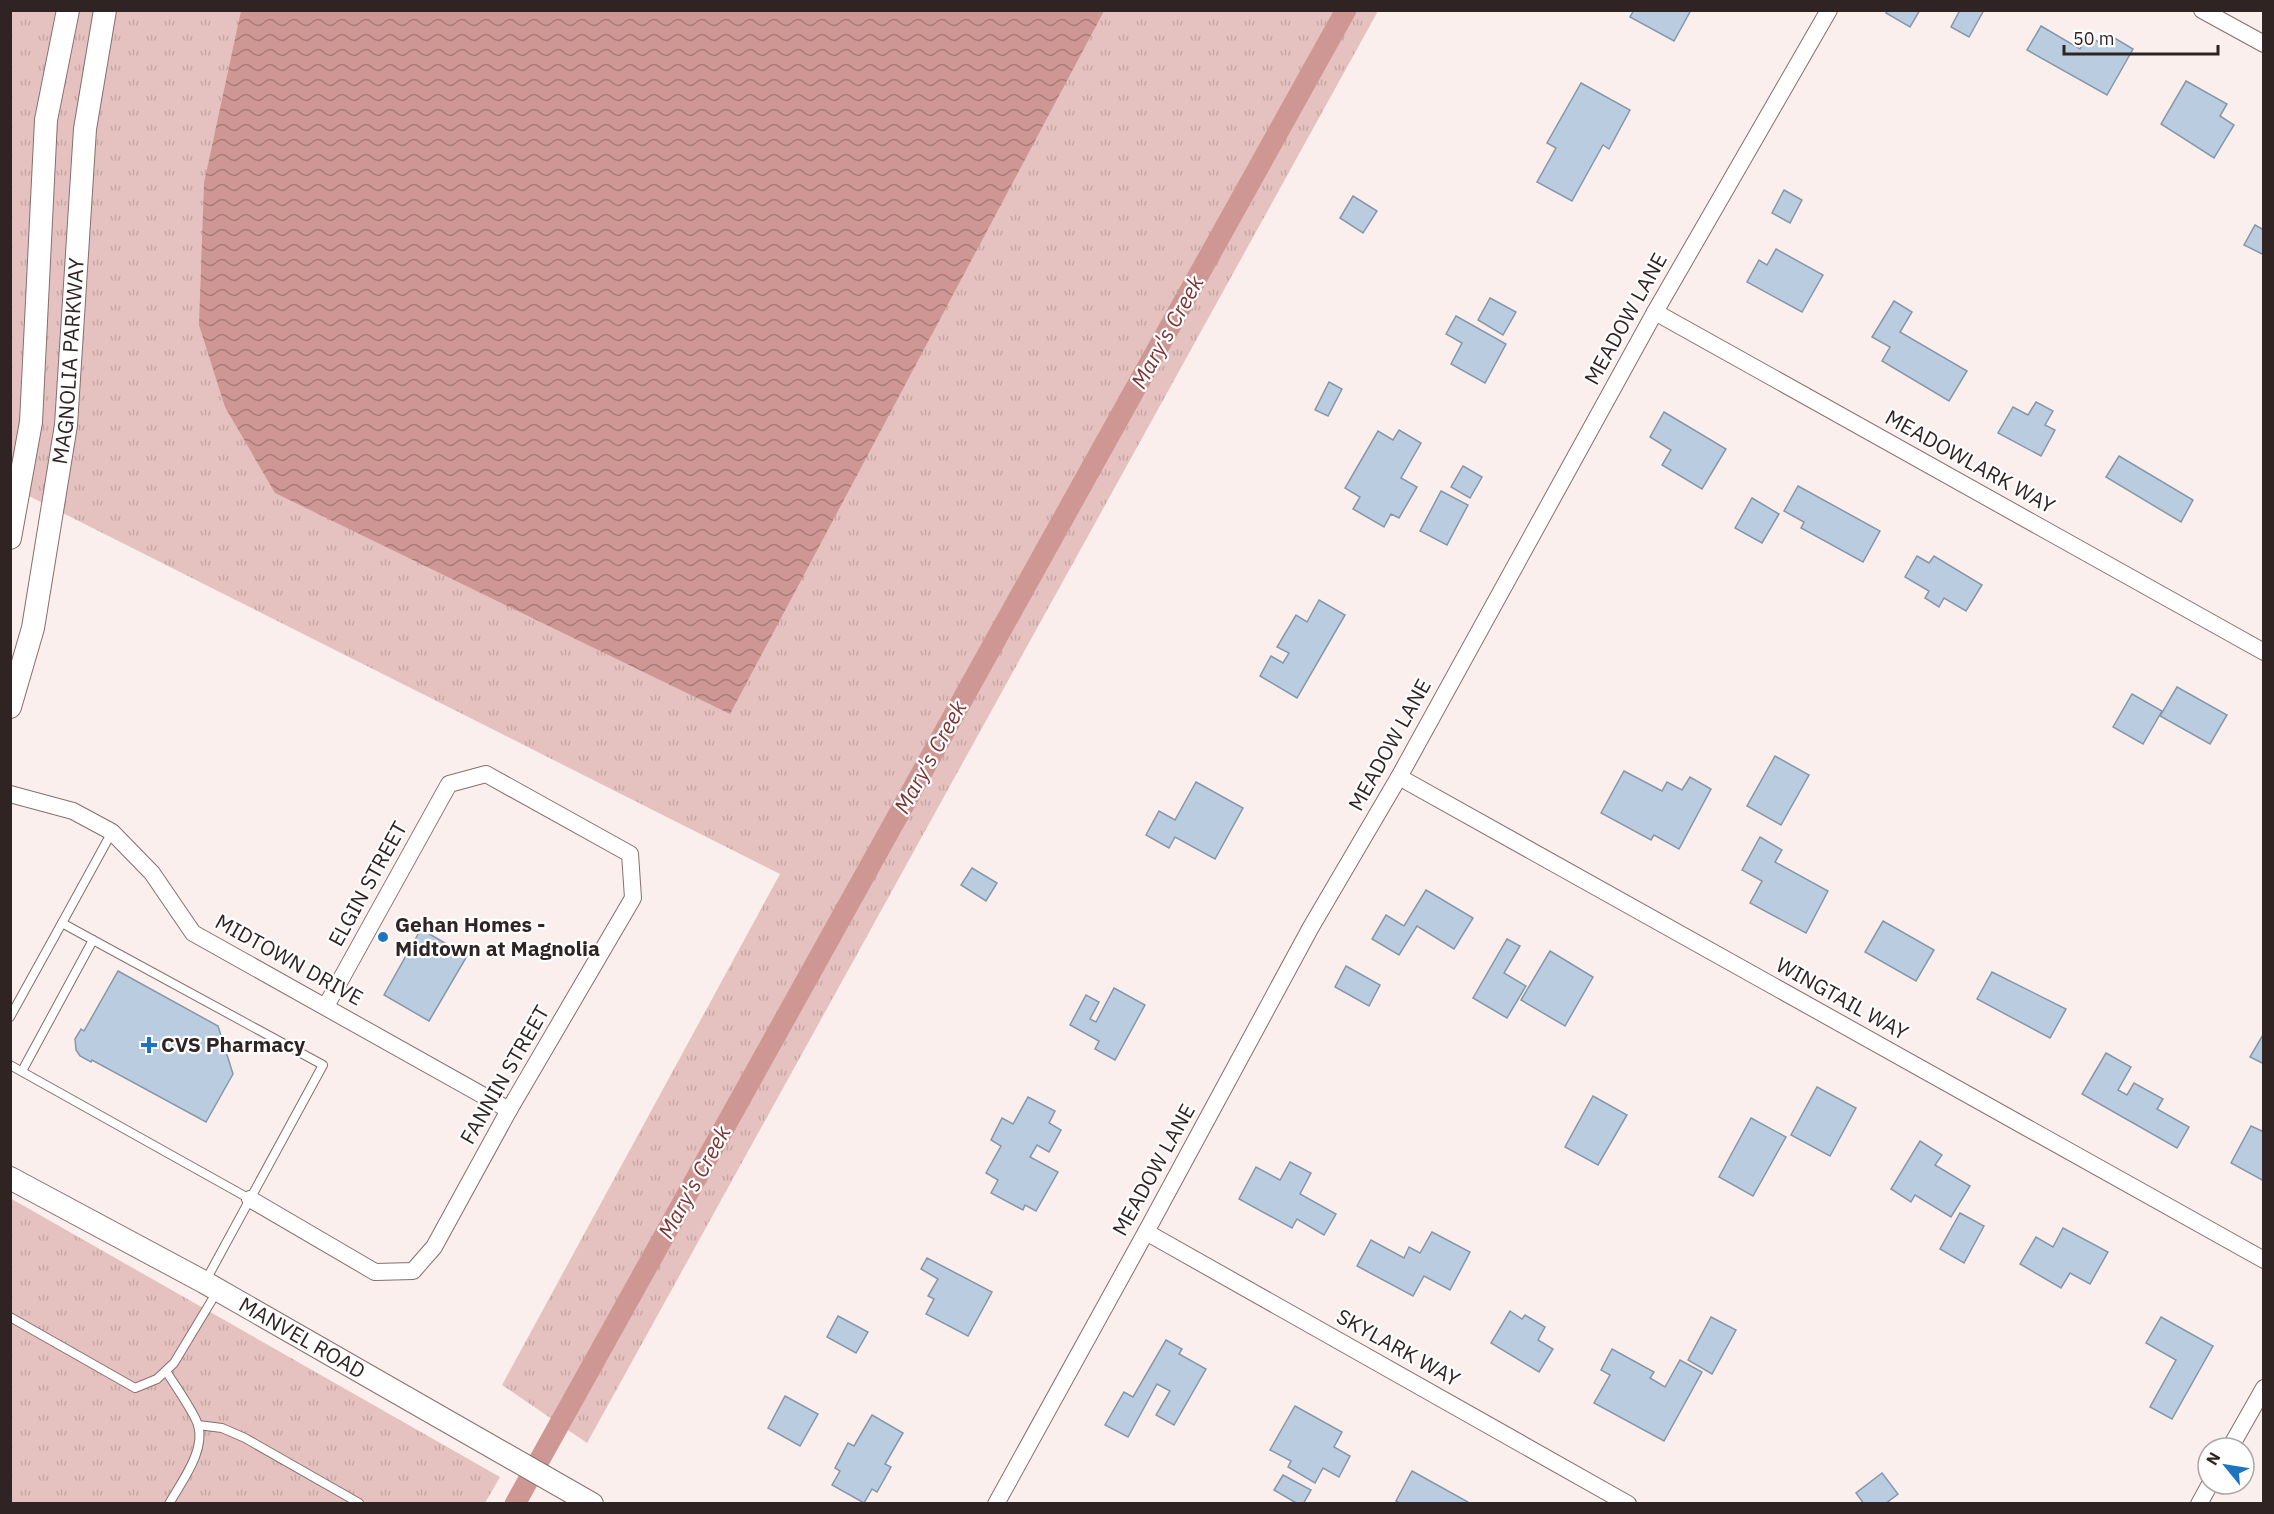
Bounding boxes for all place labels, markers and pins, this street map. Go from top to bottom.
place label: Gehan Homes - Midtown at Magnolia [395,910,600,962]
marker: Gehan Homes - Midtown at Magnolia [376,930,390,944]
place label: CVS Pharmacy [161,1030,306,1058]
marker: CVS Pharmacy [142,1038,156,1052]

